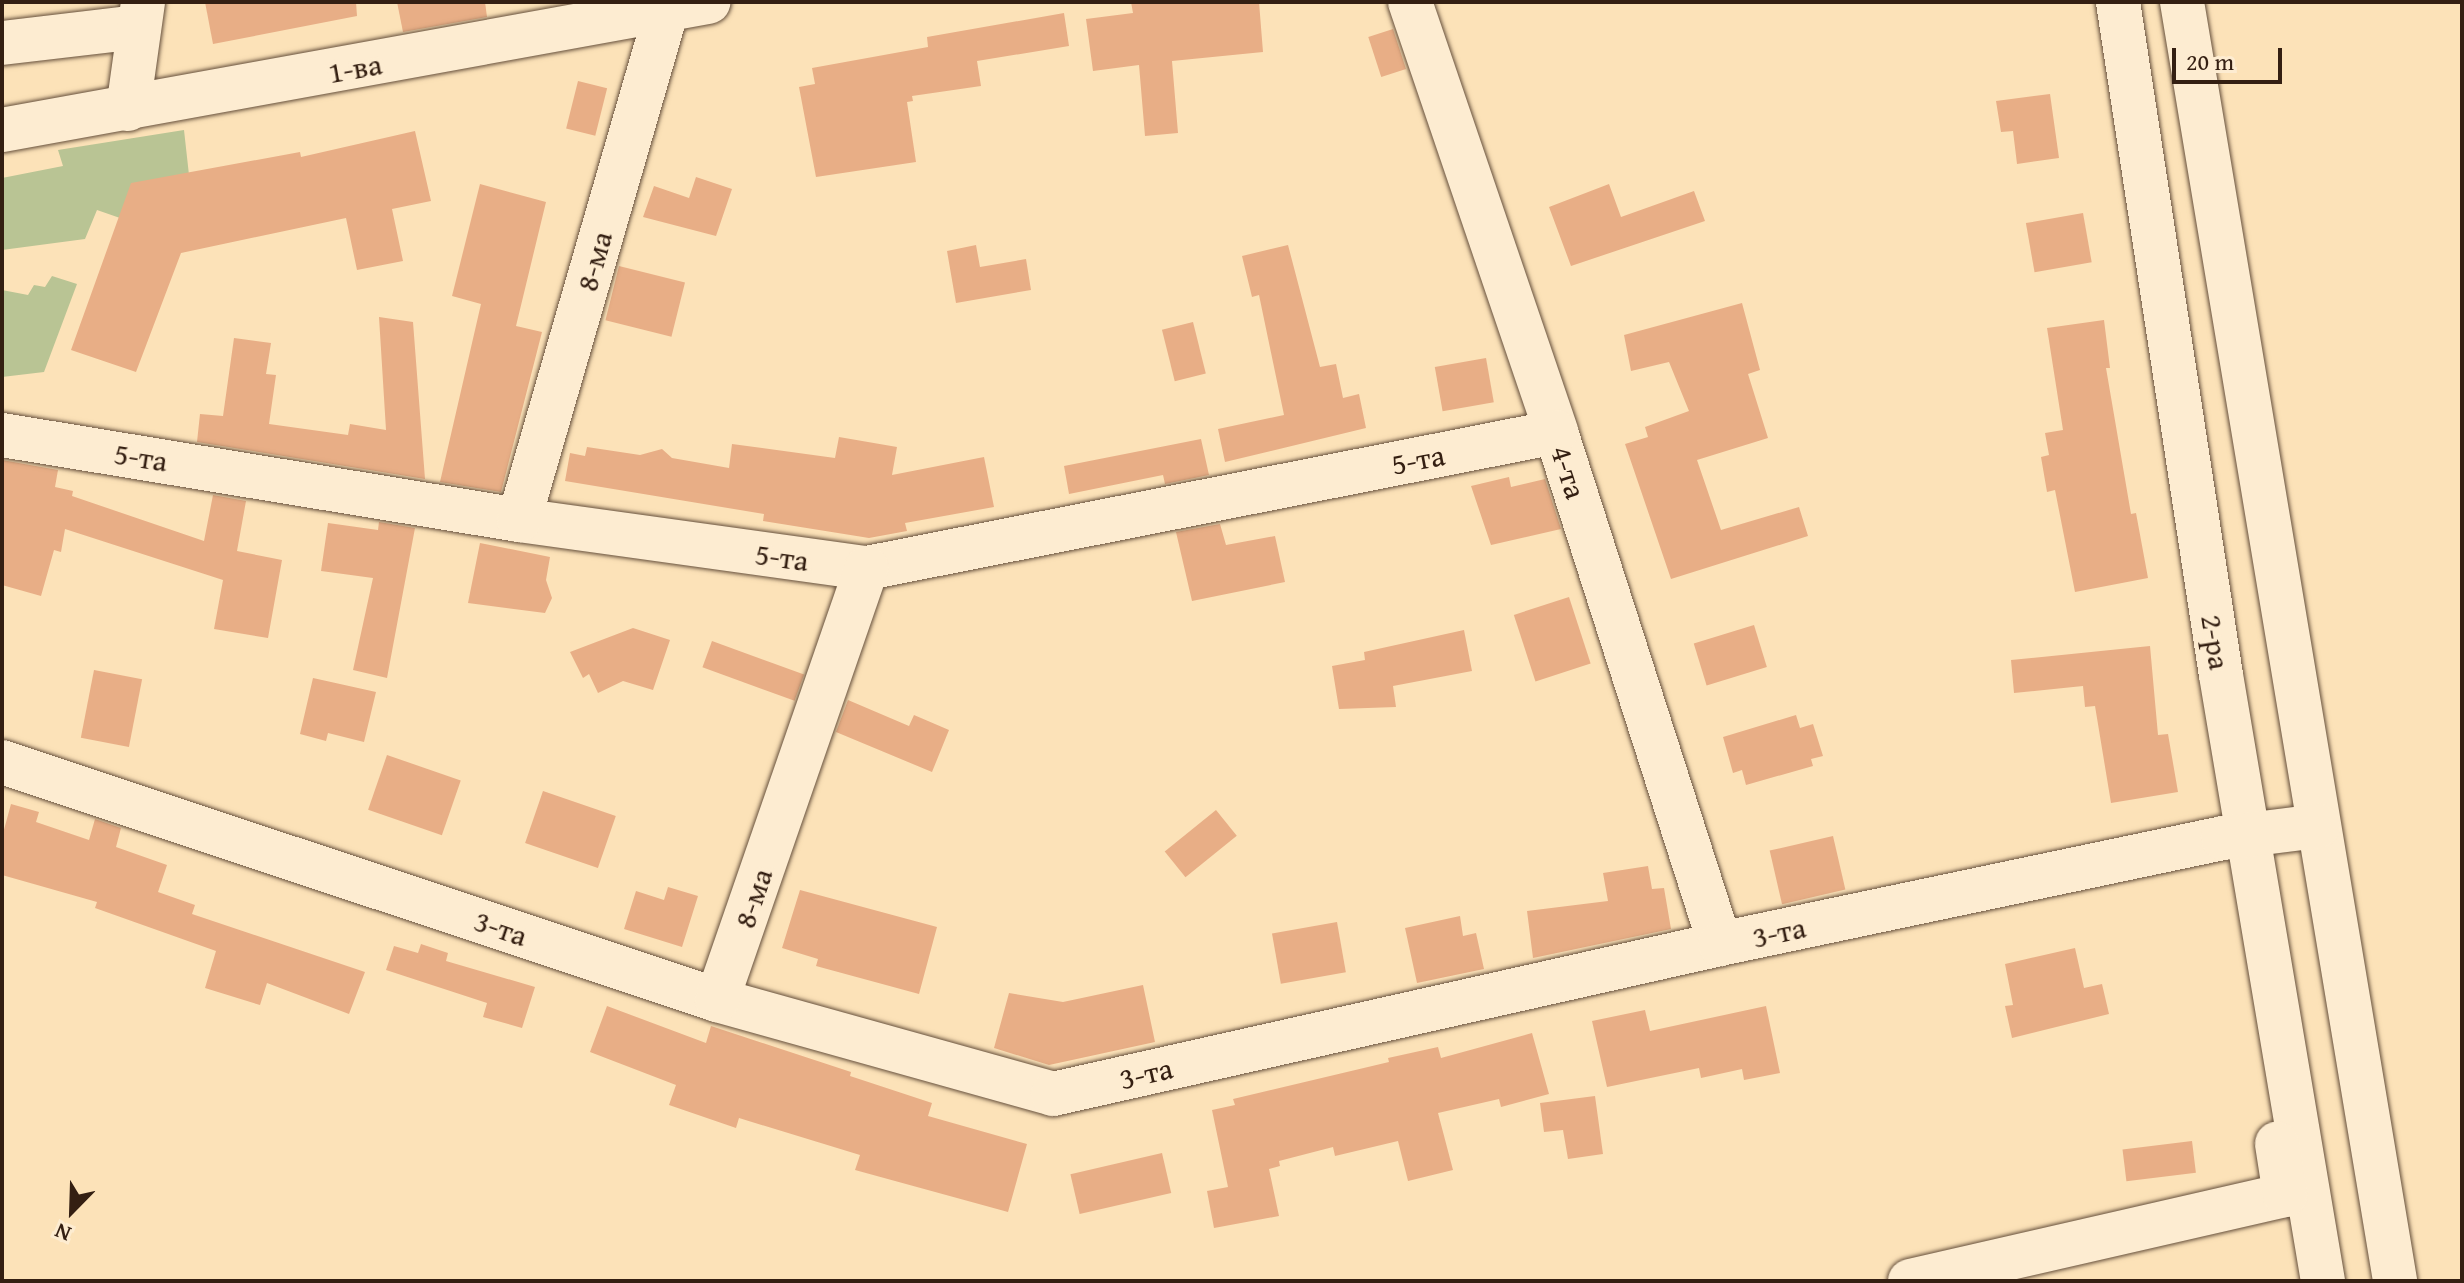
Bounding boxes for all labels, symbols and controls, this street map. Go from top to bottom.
scale bar [2176,32,2286,82]
text: 20 m [2186,44,2234,79]
street label: 1-ва [325,46,385,90]
street label: 8-ма [568,227,620,295]
street label: 5-та [112,435,170,479]
street label: 5-та [1388,436,1448,482]
street label: 4-та [1544,441,1594,503]
street label: 5-та [753,535,811,579]
street label: 2-ра [2194,612,2238,672]
street label: 8-ма [726,864,780,932]
street label: 3-та [470,902,532,954]
street label: 3-та [1749,909,1809,955]
street label: 3-та [1116,1049,1176,1097]
north arrow [32,1171,112,1251]
text: N [50,1215,76,1251]

